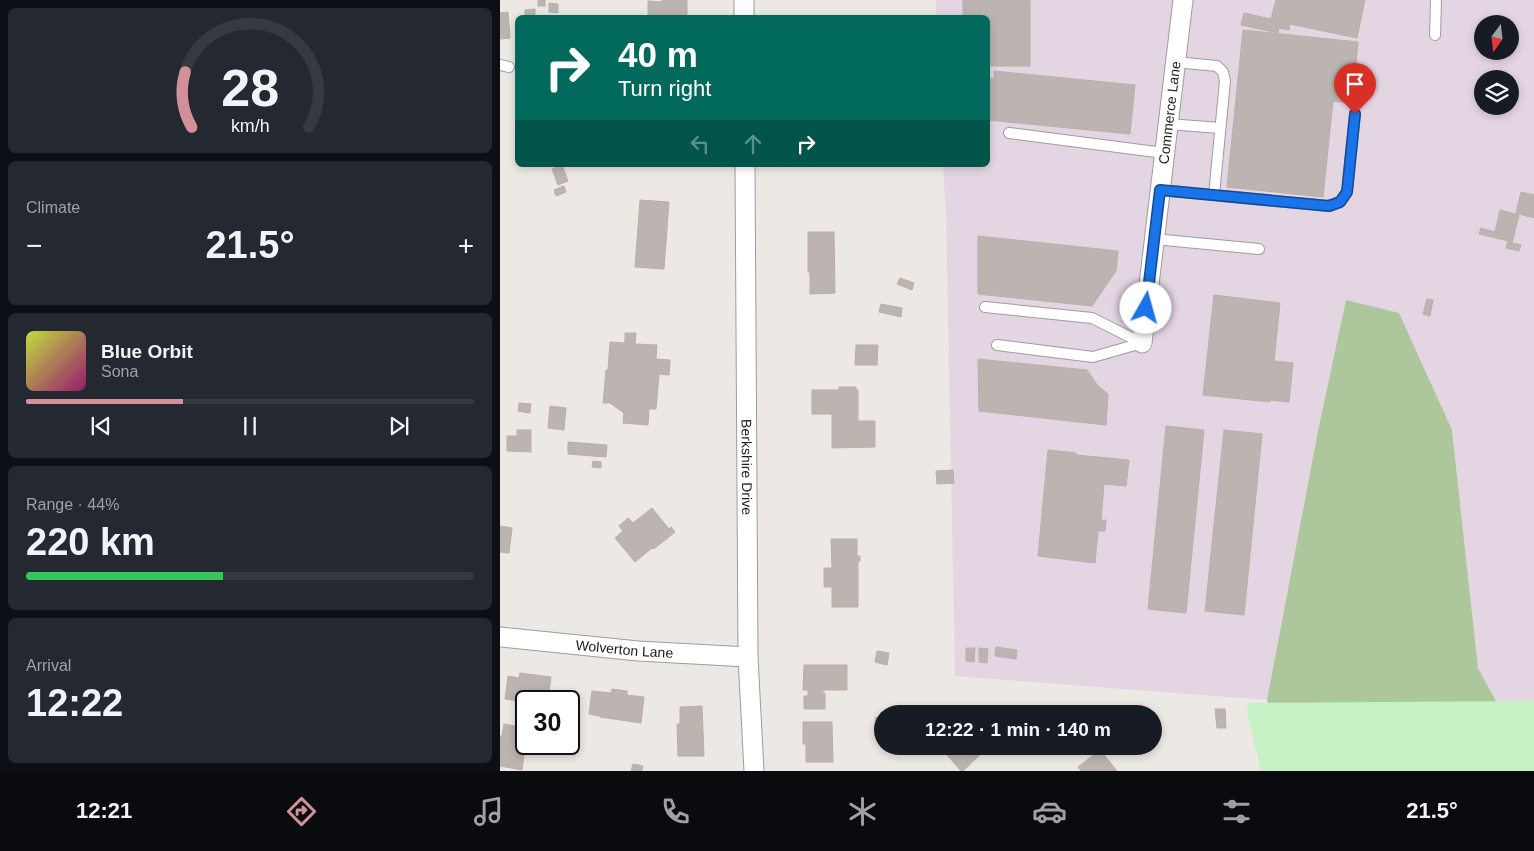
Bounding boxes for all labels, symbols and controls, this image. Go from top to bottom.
north arrow [1474,15,1519,60]
map controls [1474,15,1519,115]
icon: right [535,35,600,100]
text: 40 m [618,35,698,74]
text: 28 [221,59,279,117]
street label: Commerce Lane [1155,60,1184,165]
pin [1334,63,1376,114]
icon: arrive [1341,70,1369,98]
button: layers [1474,70,1519,115]
text: Turn right [618,76,711,101]
text: km/h [231,116,269,136]
icon: left [686,130,714,158]
icon: ahead [739,130,767,158]
icon: right [792,130,820,158]
text: Climate [26,199,80,216]
text: 21.5° [205,224,295,266]
text: − [26,230,42,261]
text: + [458,230,474,261]
position arrow [1119,281,1171,333]
text: Blue Orbit [101,341,193,362]
text: Sona [101,363,138,380]
icon: previous [87,412,115,440]
icon: pause [236,412,264,440]
icon: next [385,412,413,440]
street label: Berkshire Drive [739,419,755,515]
text: Range · 44% [26,496,119,513]
text: 220 km [26,521,155,563]
street label: Wolverton Lane [575,637,674,661]
text: Arrival [26,657,71,674]
text: 12:22 [26,682,123,724]
speed limit sign: 30 [515,690,580,755]
text: 12:22 · 1 min · 140 m [925,719,1111,740]
icon: directions [284,794,319,829]
icon: music [471,794,506,829]
icon: phone [658,794,693,829]
icon: climate [845,794,880,829]
icon: car [1032,794,1067,829]
icon: filters [1219,794,1254,829]
text: 12:21 [76,798,132,823]
text: 21.5° [1406,798,1458,823]

